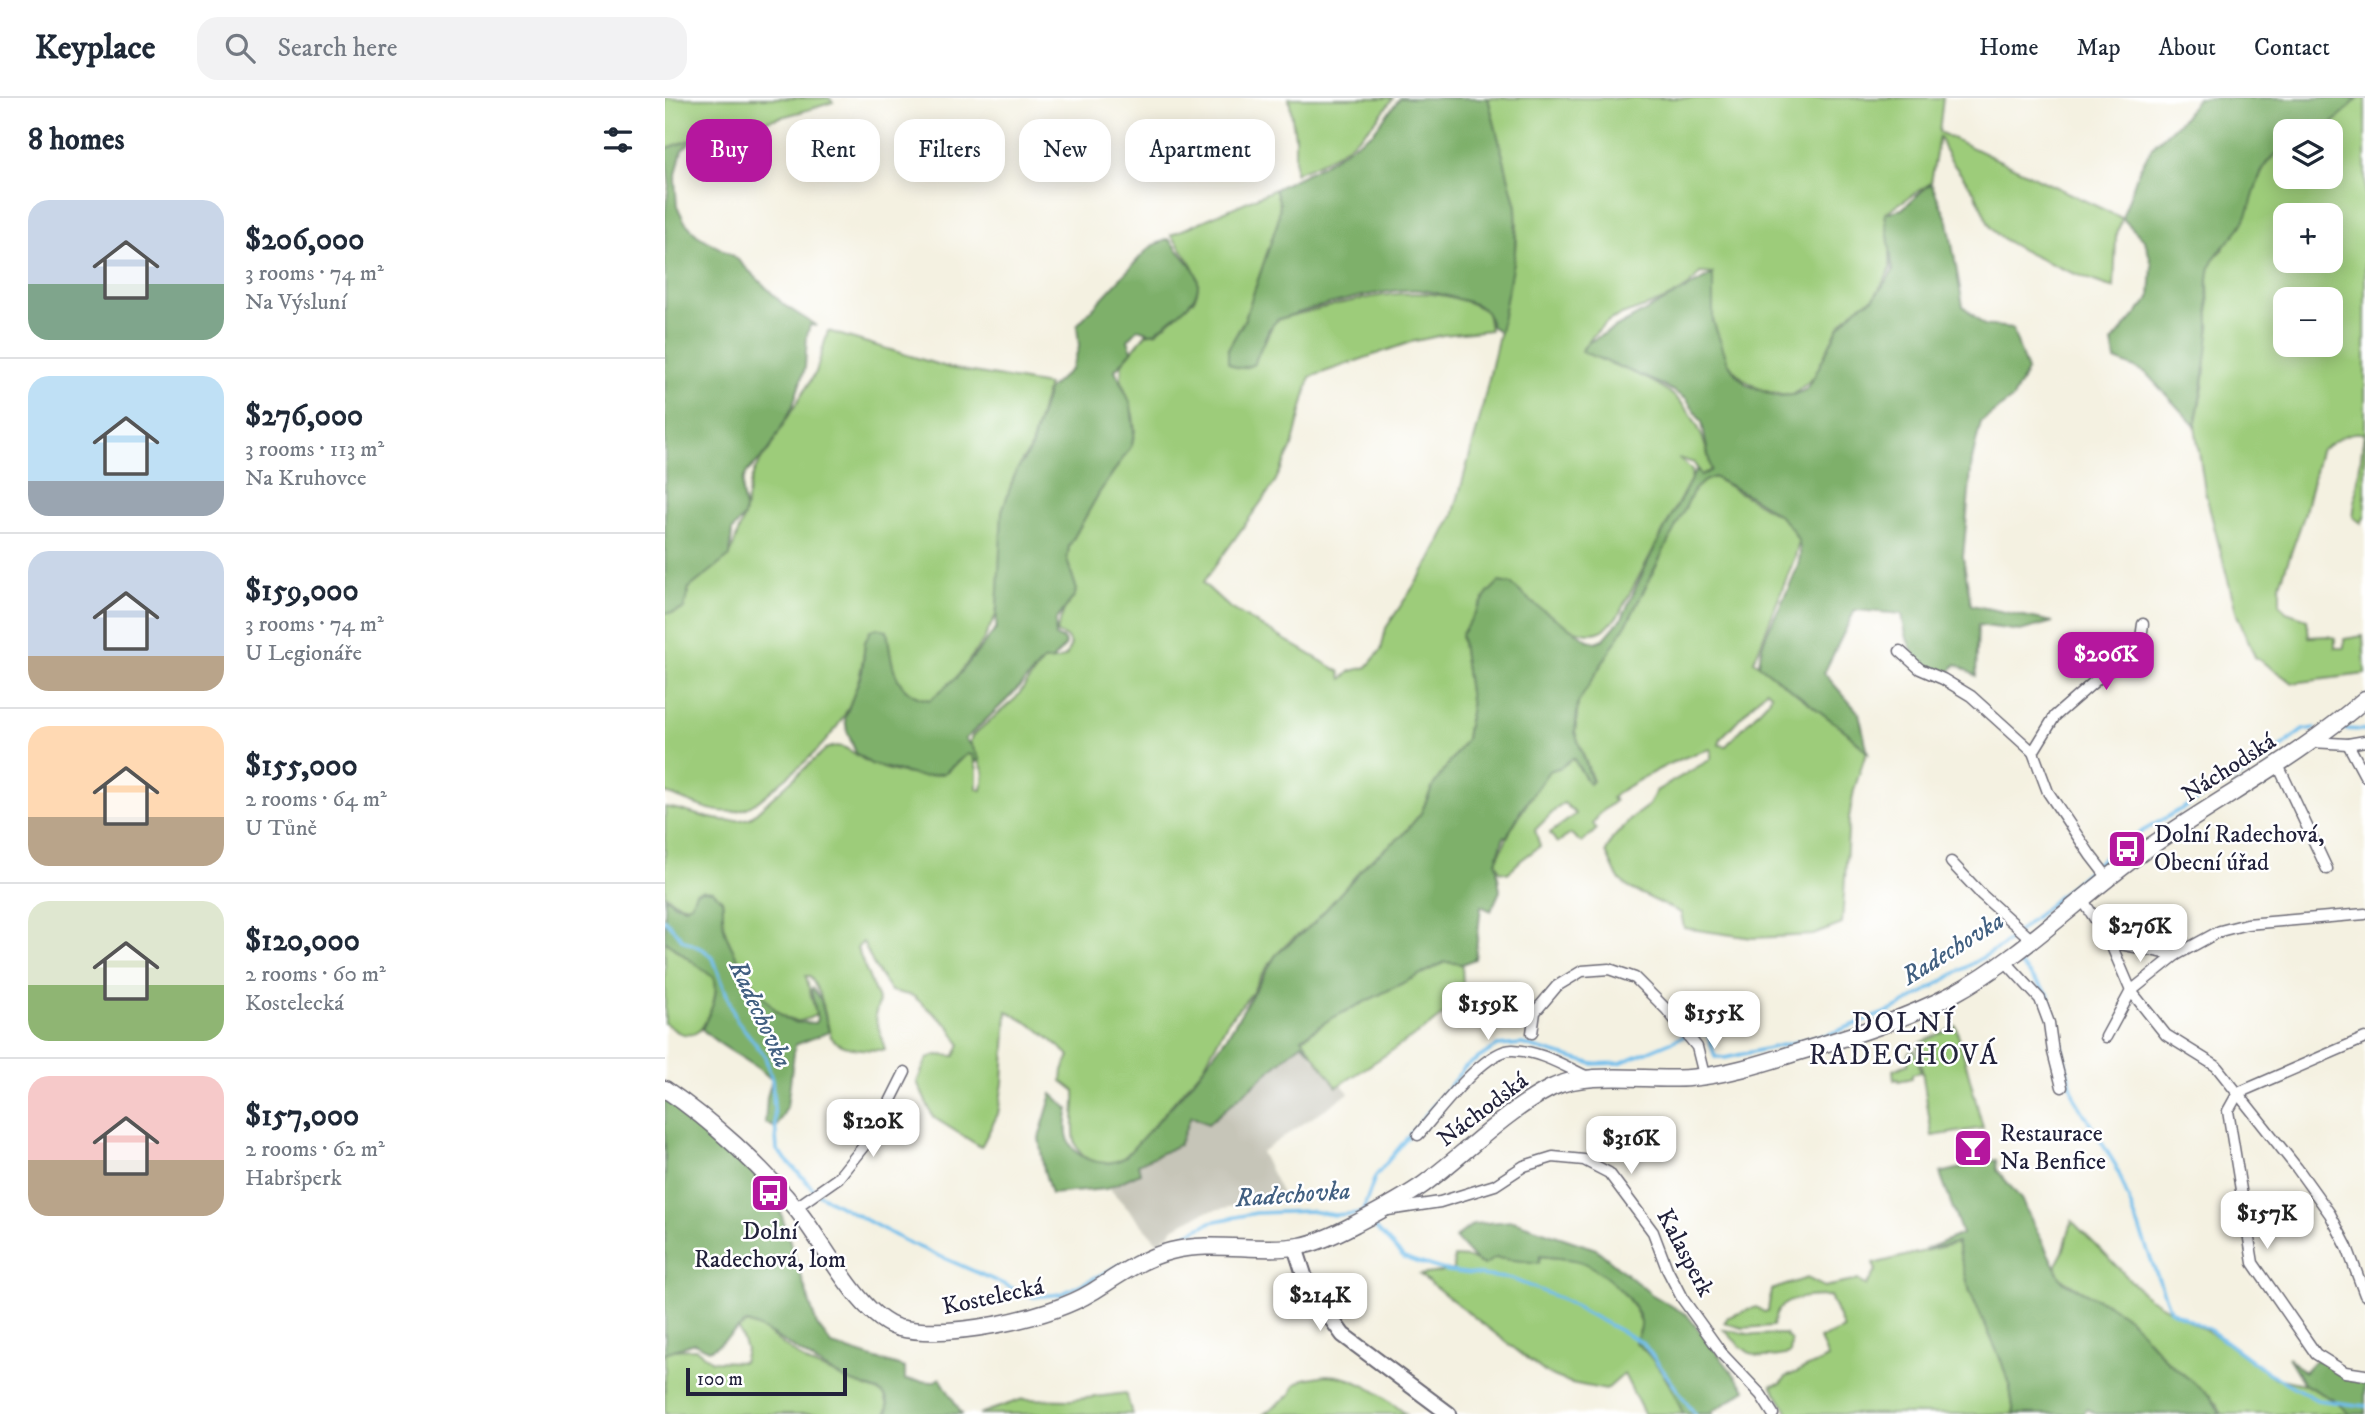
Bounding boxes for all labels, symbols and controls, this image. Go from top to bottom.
search box [197,17,687,80]
text: Keyplace [35,28,155,69]
icon: search [221,29,259,67]
text: Search here [277,32,398,65]
text: Home [1979,33,2038,63]
text: Map [2076,33,2121,63]
text: About [2159,33,2216,63]
text: Contact [2254,33,2330,63]
chip: Buy [686,119,772,182]
chip: Rent [786,119,880,182]
chip: Filters [894,119,1005,182]
chip: New [1019,119,1111,182]
chip: Apartment [1125,119,1275,182]
map controls [2273,119,2343,357]
button: layers [2273,119,2343,189]
icon: filters [599,121,637,159]
text: 8 homes [28,122,125,159]
button: + [2273,203,2343,273]
text: $206,000 [245,222,364,259]
icon: home [84,228,168,312]
text: 3 rooms · 74 m² [245,259,384,288]
button: − [2273,287,2343,357]
text: Na Výsluní [245,288,347,317]
text: $276,000 [245,398,363,435]
icon: home [84,404,168,488]
text: 3 rooms · 113 m² [245,435,384,464]
text: Na Kruhovce [245,464,366,493]
text: $159,000 [245,573,359,610]
icon: home [84,579,168,663]
text: 3 rooms · 74 m² [245,610,384,639]
pin: $206K [2057,632,2155,692]
text: U Legionáře [245,639,362,668]
text: $206K [2074,640,2138,669]
street label: Náchodská [2176,726,2282,809]
text: $155,000 [245,748,358,785]
icon: home [84,754,168,838]
text: 2 rooms · 64 m² [245,785,387,814]
text: U Tůně [245,814,317,843]
place label: Dolní Radechová, Obecní úřad [2154,820,2325,878]
bus stop icon: Dolní Radechová, Obecní úřad [2106,828,2148,870]
water label: Radechovka [1895,904,2011,994]
pin: $276K [2091,904,2189,964]
text: $276K [2108,912,2172,941]
text: $120,000 [245,923,360,960]
icon: home [84,929,168,1013]
water label: Radechovka [720,954,799,1073]
text: 2 rooms · 60 m² [245,960,386,989]
pin: $159K [1439,982,1537,1042]
text: Kostelecká [245,989,344,1018]
text: $159K [1458,990,1518,1019]
pin: $155K [1665,992,1763,1051]
text: $155K [1684,999,1744,1028]
district label: DOLNÍ RADECHOVÁ [1809,1005,1999,1073]
street label: Náchodská [1432,1066,1535,1154]
text: $157,000 [245,1098,359,1135]
pin: $120K [824,1100,922,1159]
icon: home [84,1104,168,1188]
text: $120K [843,1107,903,1136]
pin: $316K [1582,1116,1680,1176]
place label: Restaurace Na Benfice [2000,1119,2106,1177]
text: $316K [1602,1124,1660,1153]
bar icon: Restaurace Na Benfice [1952,1127,1994,1169]
text: 2 rooms · 62 m² [245,1135,385,1164]
text: Habršperk [245,1164,342,1193]
bus stop icon: Dolní Radechová, lom [749,1172,791,1214]
water label: Radechovka [1233,1175,1352,1216]
pin: $157K [2218,1192,2316,1251]
text: $157K [2237,1199,2297,1228]
street label: Kalasperk [1649,1204,1721,1302]
place label: Dolní Radechová, lom [694,1217,846,1275]
street label: Kostelecká [939,1271,1047,1322]
pin: $214K [1271,1274,1369,1333]
text: $214K [1289,1281,1351,1310]
scale bar [686,1365,847,1397]
text: 100 m [697,1368,743,1391]

